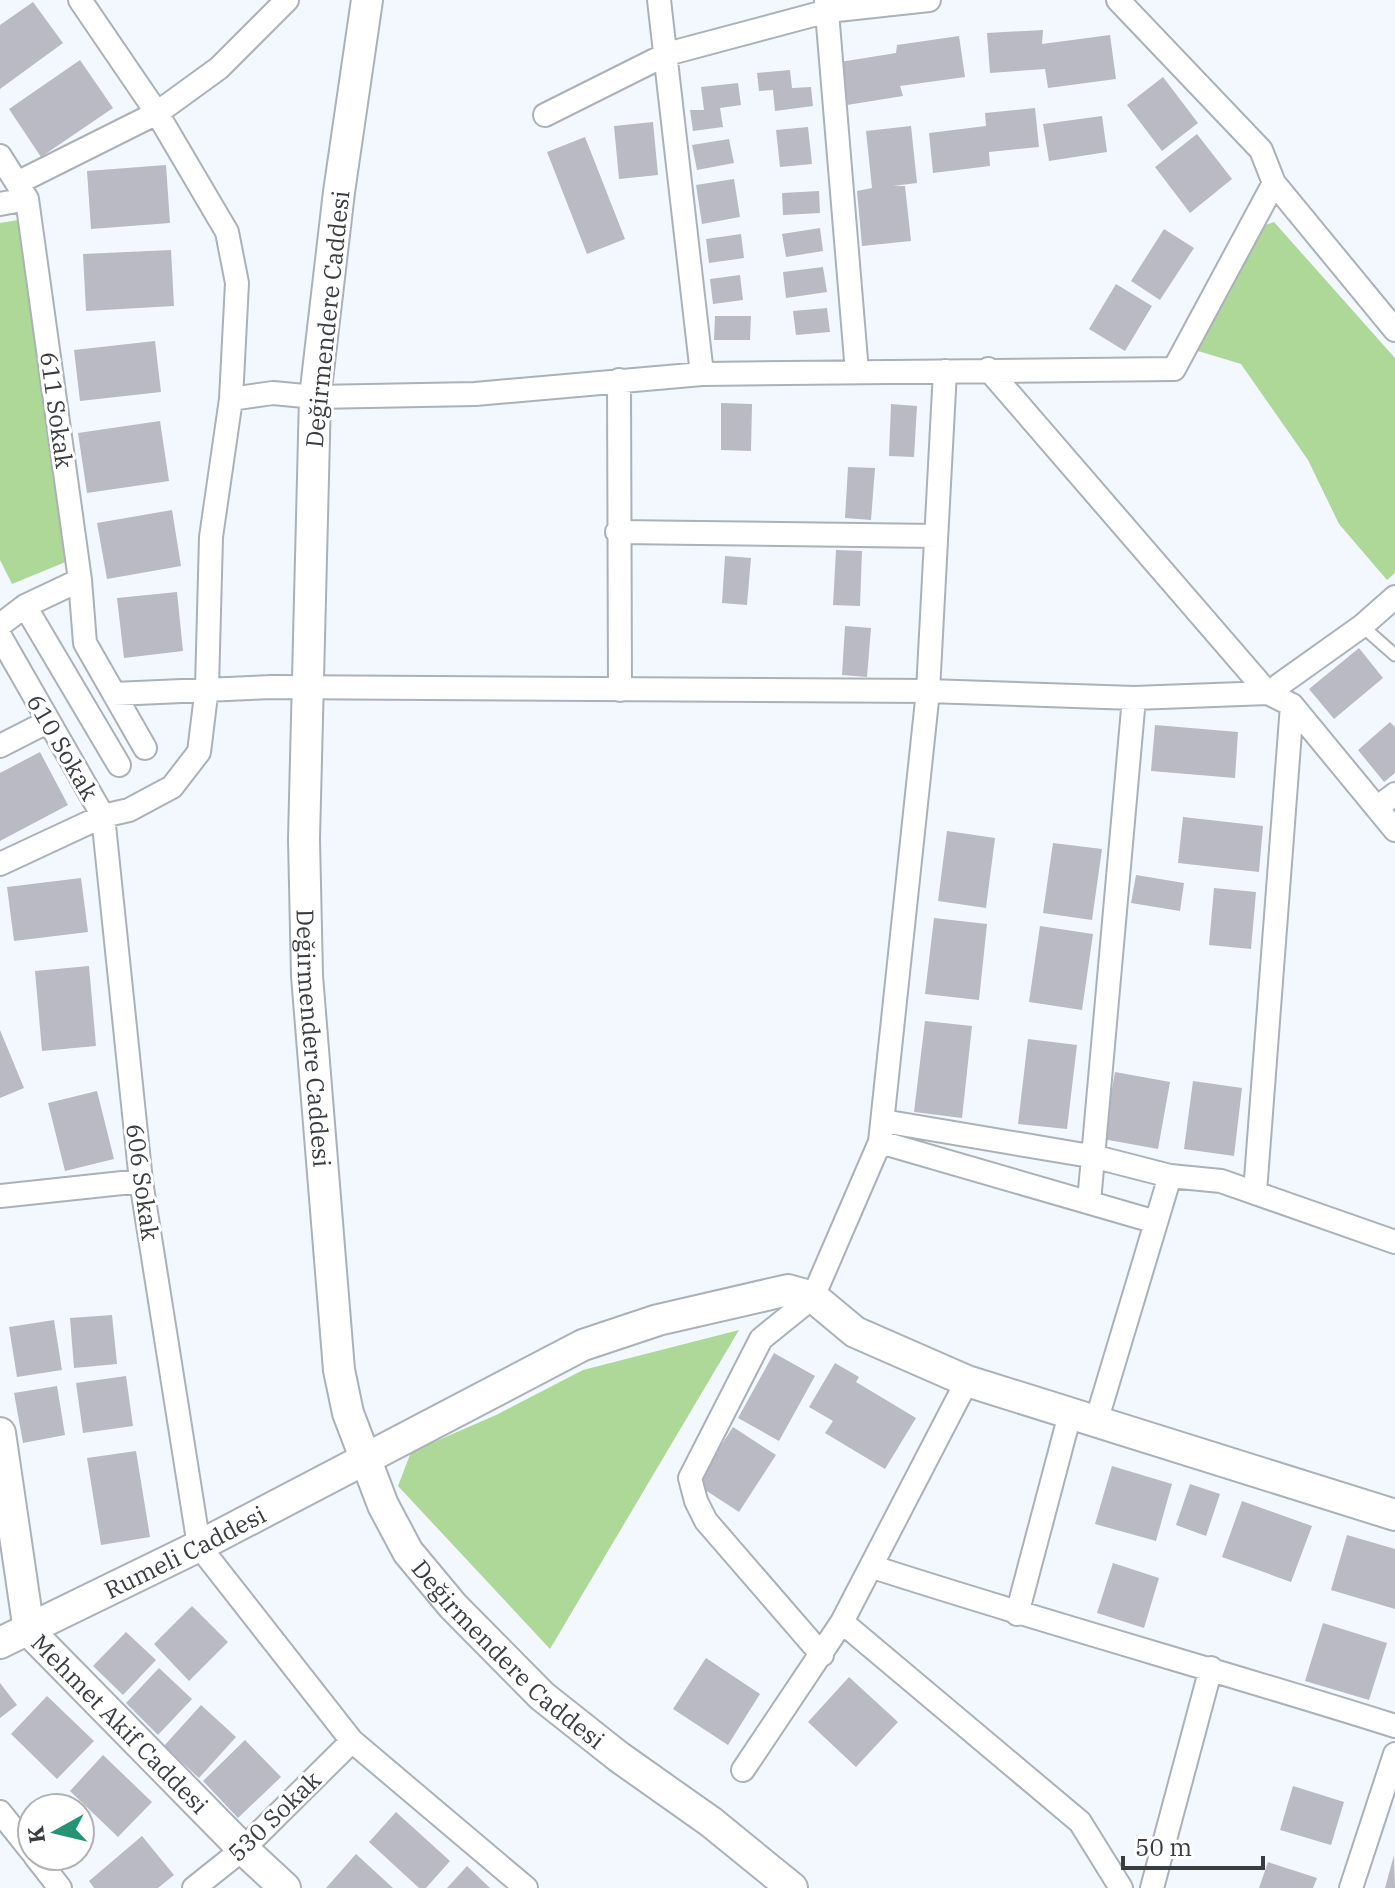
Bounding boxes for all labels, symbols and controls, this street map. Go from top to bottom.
street label: Değirmendere Caddesi [298,189,356,449]
street label: 611 Sokak [33,350,81,470]
street label: 610 Sokak [20,688,106,806]
street label: Değirmendere Caddesi [290,909,338,1168]
street label: 606 Sokak [119,1122,167,1242]
street label: Rumeli Caddesi [99,1498,271,1606]
street label: Değirmendere Caddesi [405,1553,611,1756]
street label: Mehmet Akif Caddesi [24,1627,215,1821]
street label: 530 Sokak [221,1764,327,1868]
north arrow [16,1792,96,1872]
scale bar [1123,1820,1263,1870]
text: K [20,1824,51,1845]
text: 50 m [1135,1831,1192,1863]

